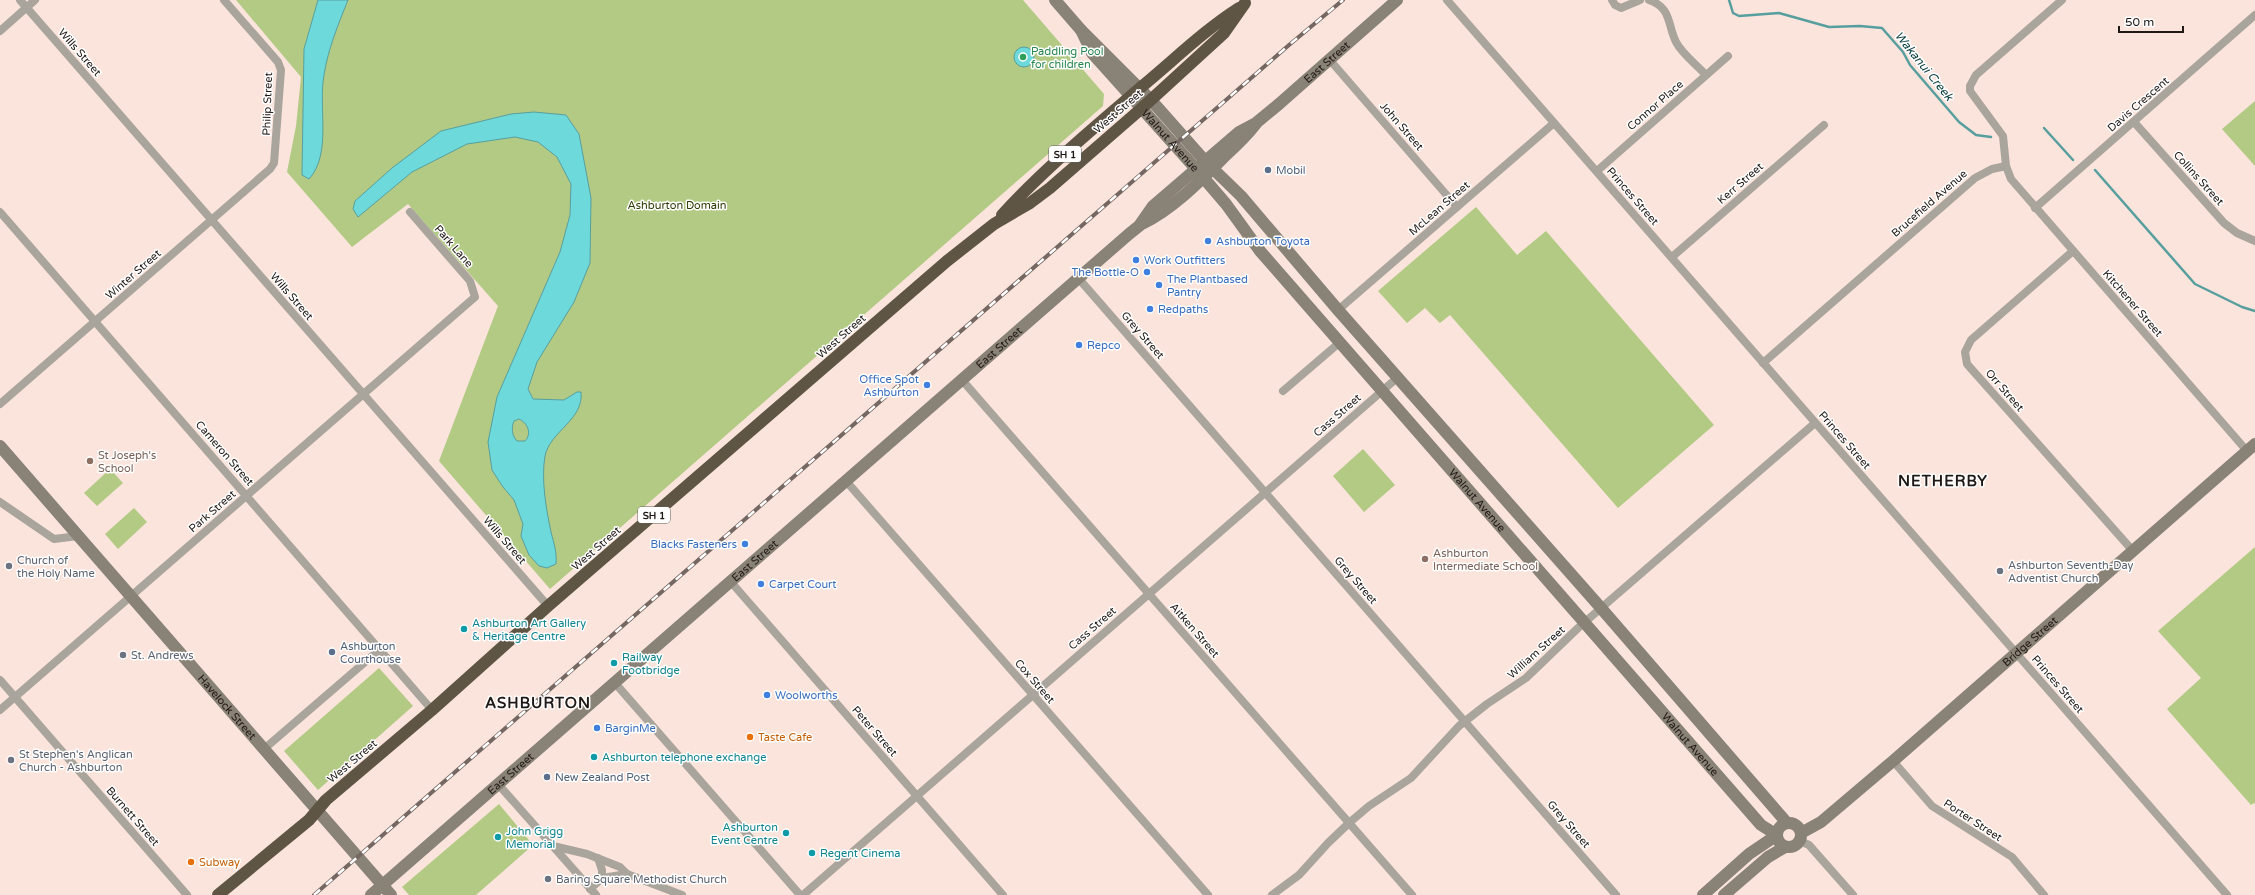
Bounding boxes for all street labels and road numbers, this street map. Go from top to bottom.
street label: Wills Street [55,26,104,79]
street label: East Street [1301,39,1353,86]
street label: Philip Street [260,72,275,136]
street label: Davis Crescent [2105,74,2172,135]
street label: Connor Place [1625,78,1686,133]
street label: West Street [1091,87,1145,136]
street label: John Street [1377,100,1426,153]
street label: Walnut Avenue [1139,107,1201,175]
road number: SH 1 [1049,146,1081,162]
street label: Collins Street [2171,148,2226,208]
street label: Kerr Street [1715,160,1766,207]
street label: Princes Street [1604,165,1661,228]
street label: Brucefield Avenue [1889,167,1970,240]
street label: McLean Street [1406,179,1472,238]
street label: Park Lane [432,223,476,270]
street label: Winter Street [103,247,164,302]
street label: Kitchener Street [2100,267,2165,339]
street label: Wills Street [267,270,316,323]
street label: Grey Street [1118,309,1167,362]
street label: West Street [814,312,868,361]
street label: East Street [973,324,1025,372]
street label: Orr Street [1983,367,2026,414]
street label: Cass Street [1311,391,1364,440]
street label: Princes Street [1816,409,1873,472]
street label: Cameron Street [193,418,256,488]
street label: Walnut Avenue [1446,466,1508,535]
street label: Park Street [186,488,238,535]
road number: SH 1 [638,507,670,523]
street label: Wills Street [480,514,529,567]
street label: West Street [569,524,623,573]
street label: East Street [729,537,781,584]
street label: Grey Street [1331,554,1380,607]
street label: Aitken Street [1167,600,1222,660]
street label: Cass Street [1066,604,1119,653]
street label: Bridge Street [2000,614,2060,669]
street label: William Street [1505,623,1568,681]
street label: Princes Street [2029,653,2086,716]
street label: Cox Street [1012,657,1057,706]
street label: Havelock Street [195,672,259,742]
street label: Peter Street [849,704,900,759]
street label: Walnut Avenue [1659,710,1721,779]
street label: West Street [325,737,380,786]
street label: East Street [485,750,536,797]
street label: Burnett Street [103,784,162,849]
street label: Porter Street [1941,797,2004,844]
street label: Grey Street [1544,798,1593,851]

